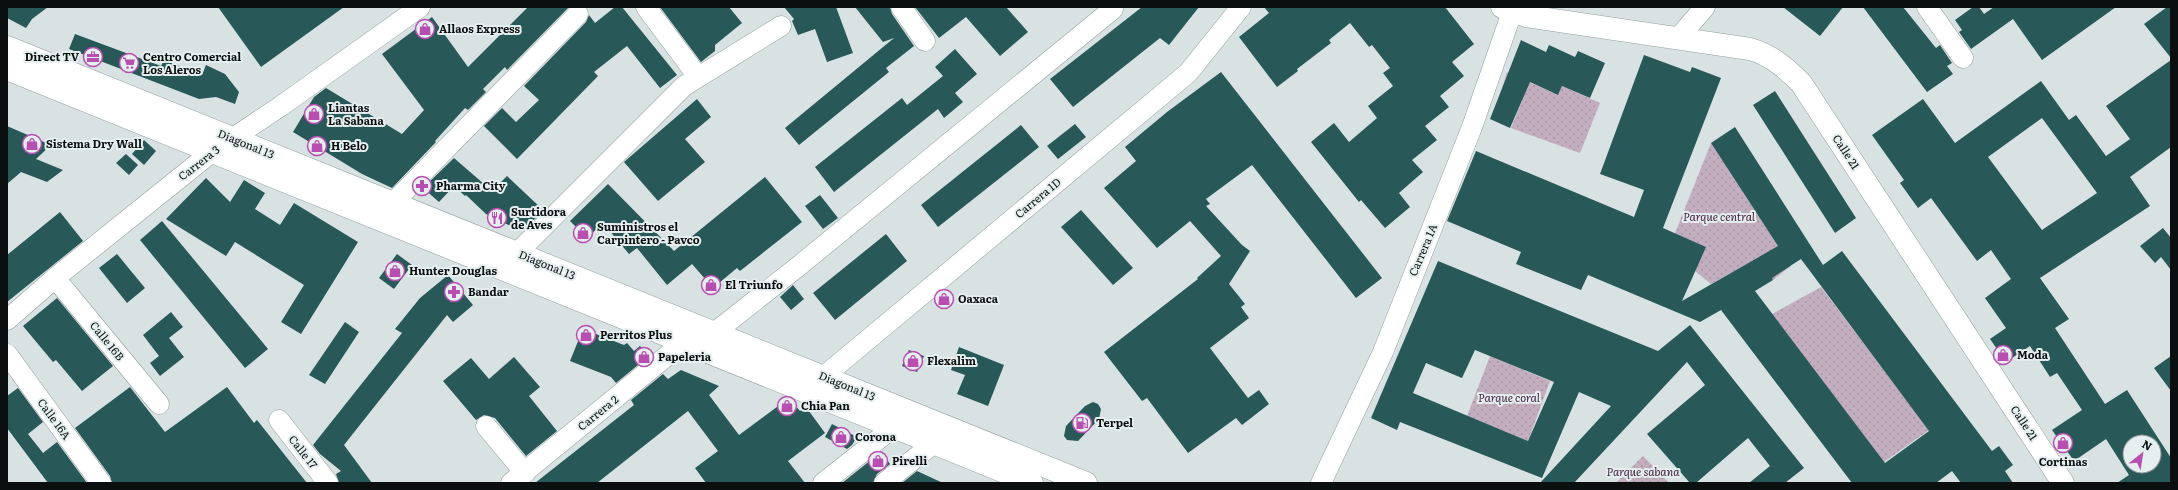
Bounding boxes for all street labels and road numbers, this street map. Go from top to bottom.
street label: Diagonal 13 [216,124,277,162]
street label: Calle 21 [1830,131,1864,172]
street label: Carrera 3 [174,141,222,183]
street label: Carrera 1D [1011,173,1064,221]
street label: Carrera 1A [1404,221,1440,278]
street label: Diagonal 13 [517,245,578,283]
street label: Calle 16B [87,317,129,363]
street label: Diagonal 13 [817,366,878,404]
street label: Carrera 2 [574,391,621,434]
street label: Calle 16A [34,395,75,442]
street label: Calle 21 [2008,402,2042,443]
street label: Calle 17 [286,431,322,472]

